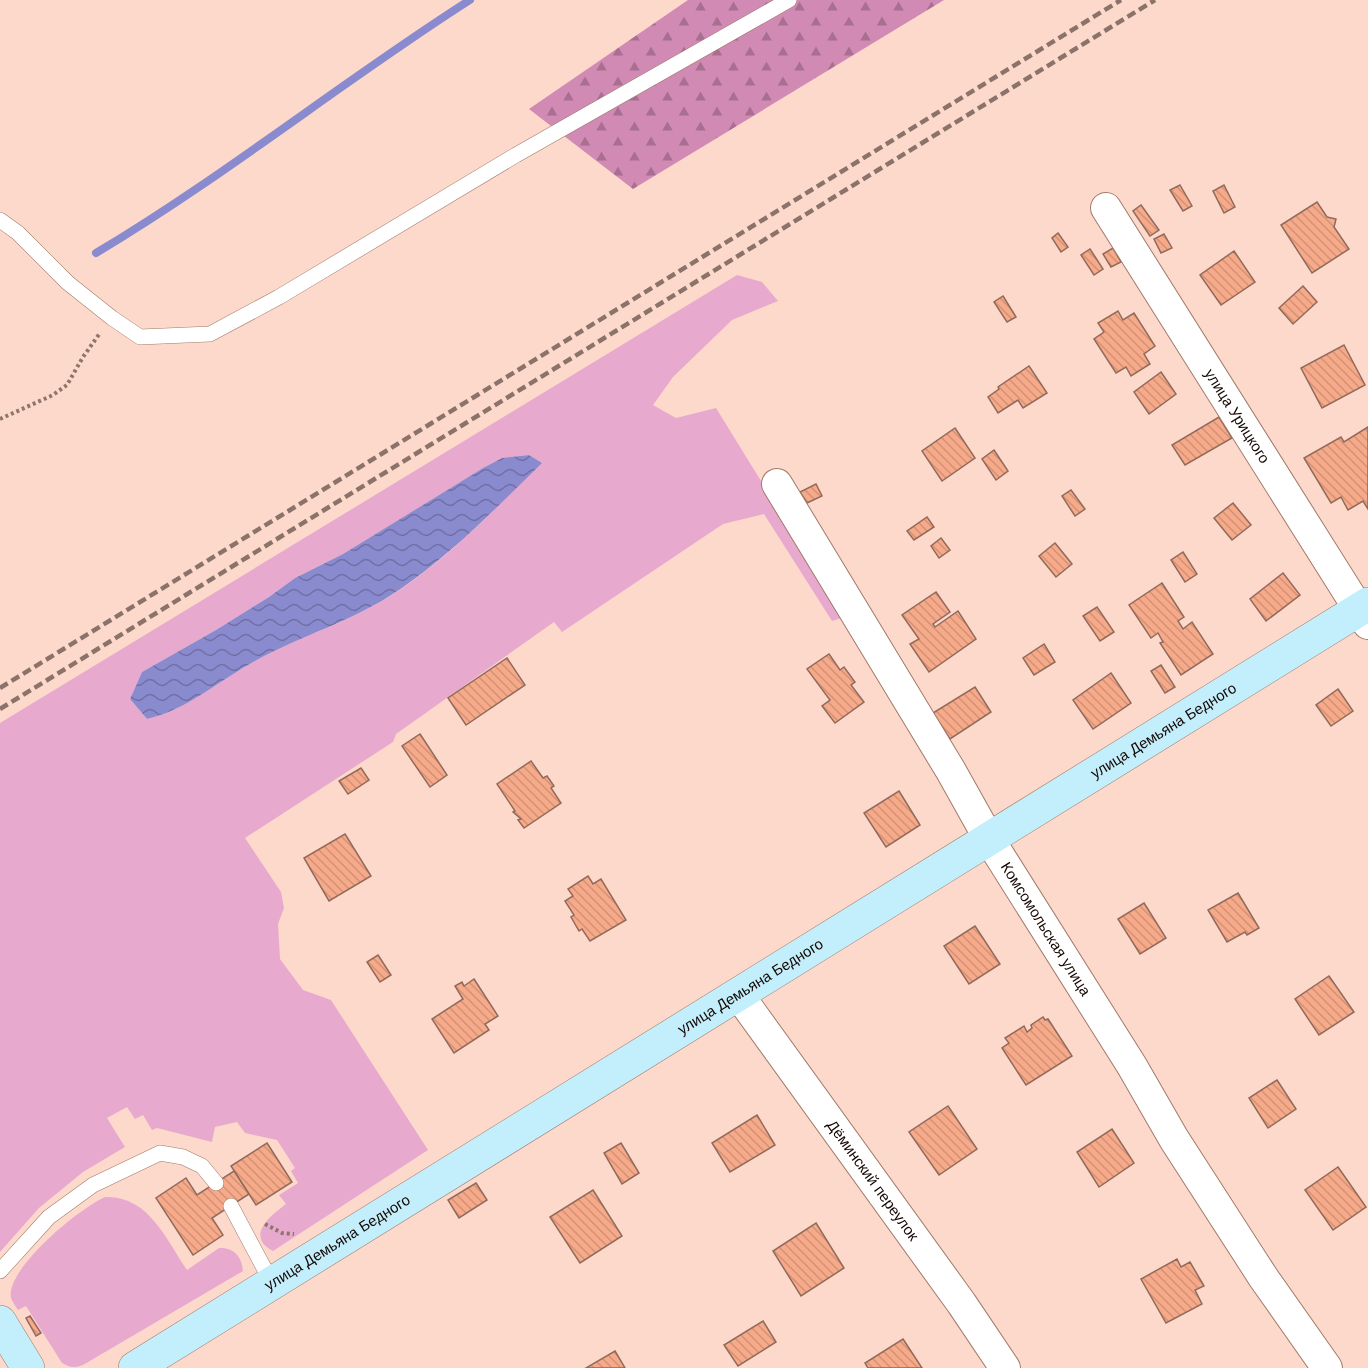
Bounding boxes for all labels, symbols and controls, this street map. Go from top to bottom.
street label: улица Урицкого [1201,366,1274,466]
street label: улица Демьяна Бедного [1087,679,1239,782]
street label: Комсомольская улица [998,859,1095,999]
street label: улица Демьяна Бедного [674,935,826,1038]
street label: Дёминский переулок [824,1117,923,1244]
street label: улица Демьяна Бедного [261,1191,413,1294]

